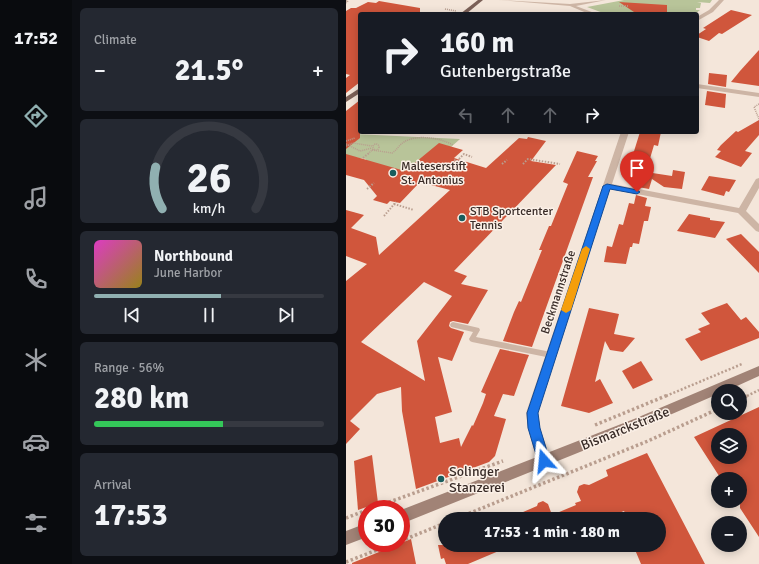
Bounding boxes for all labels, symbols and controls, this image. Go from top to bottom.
text: 160 m [440,26,514,60]
text: 17:52 [14,27,58,49]
icon: right [374,28,426,80]
text: Climate [94,32,137,48]
text: 21.5° [174,52,244,89]
text: − [94,57,106,84]
text: + [312,57,324,84]
text: Gutenbergstraße [440,60,571,82]
icon: directions [22,102,50,130]
icon: left [455,104,477,126]
icon: ahead [497,104,519,126]
icon: ahead [539,104,561,126]
icon: right [581,104,603,126]
pin [620,151,654,192]
text: 26 [187,153,231,204]
icon: arrive [626,157,648,179]
place label: Malteserstift St. Antonius [401,159,467,188]
marker: Malteserstift St. Antonius [388,168,398,178]
icon: music [22,184,50,212]
text: km/h [193,200,225,217]
place label: STB Sportcenter Tennis [470,204,553,233]
marker: STB Sportcenter Tennis [457,213,467,223]
text: Northbound [154,247,233,265]
street label: Beckmannstraße [538,248,579,336]
icon: phone [22,265,50,293]
text: June Harbor [154,265,222,281]
icon: previous [121,304,143,326]
icon: pause [198,304,220,326]
icon: next [275,304,297,326]
icon: climate [22,346,50,374]
text: Range · 56% [94,360,164,376]
text: 280 km [94,380,189,417]
map controls [711,384,747,552]
button: search [711,384,747,420]
street label: Bismarckstraße [578,403,672,454]
icon: car [22,428,50,456]
button: layers [711,428,747,464]
position arrow [523,440,565,482]
place label: Solinger Stanzerei [449,463,505,496]
button: + [711,472,747,508]
marker: Solinger Stanzerei [436,474,446,484]
text: Arrival [94,477,131,493]
text: 17:53 [94,497,168,534]
speed limit sign: 30 [358,500,410,552]
icon: filters [22,509,50,537]
button: − [711,516,747,552]
text: 17:53 · 1 min · 180 m [484,523,620,541]

